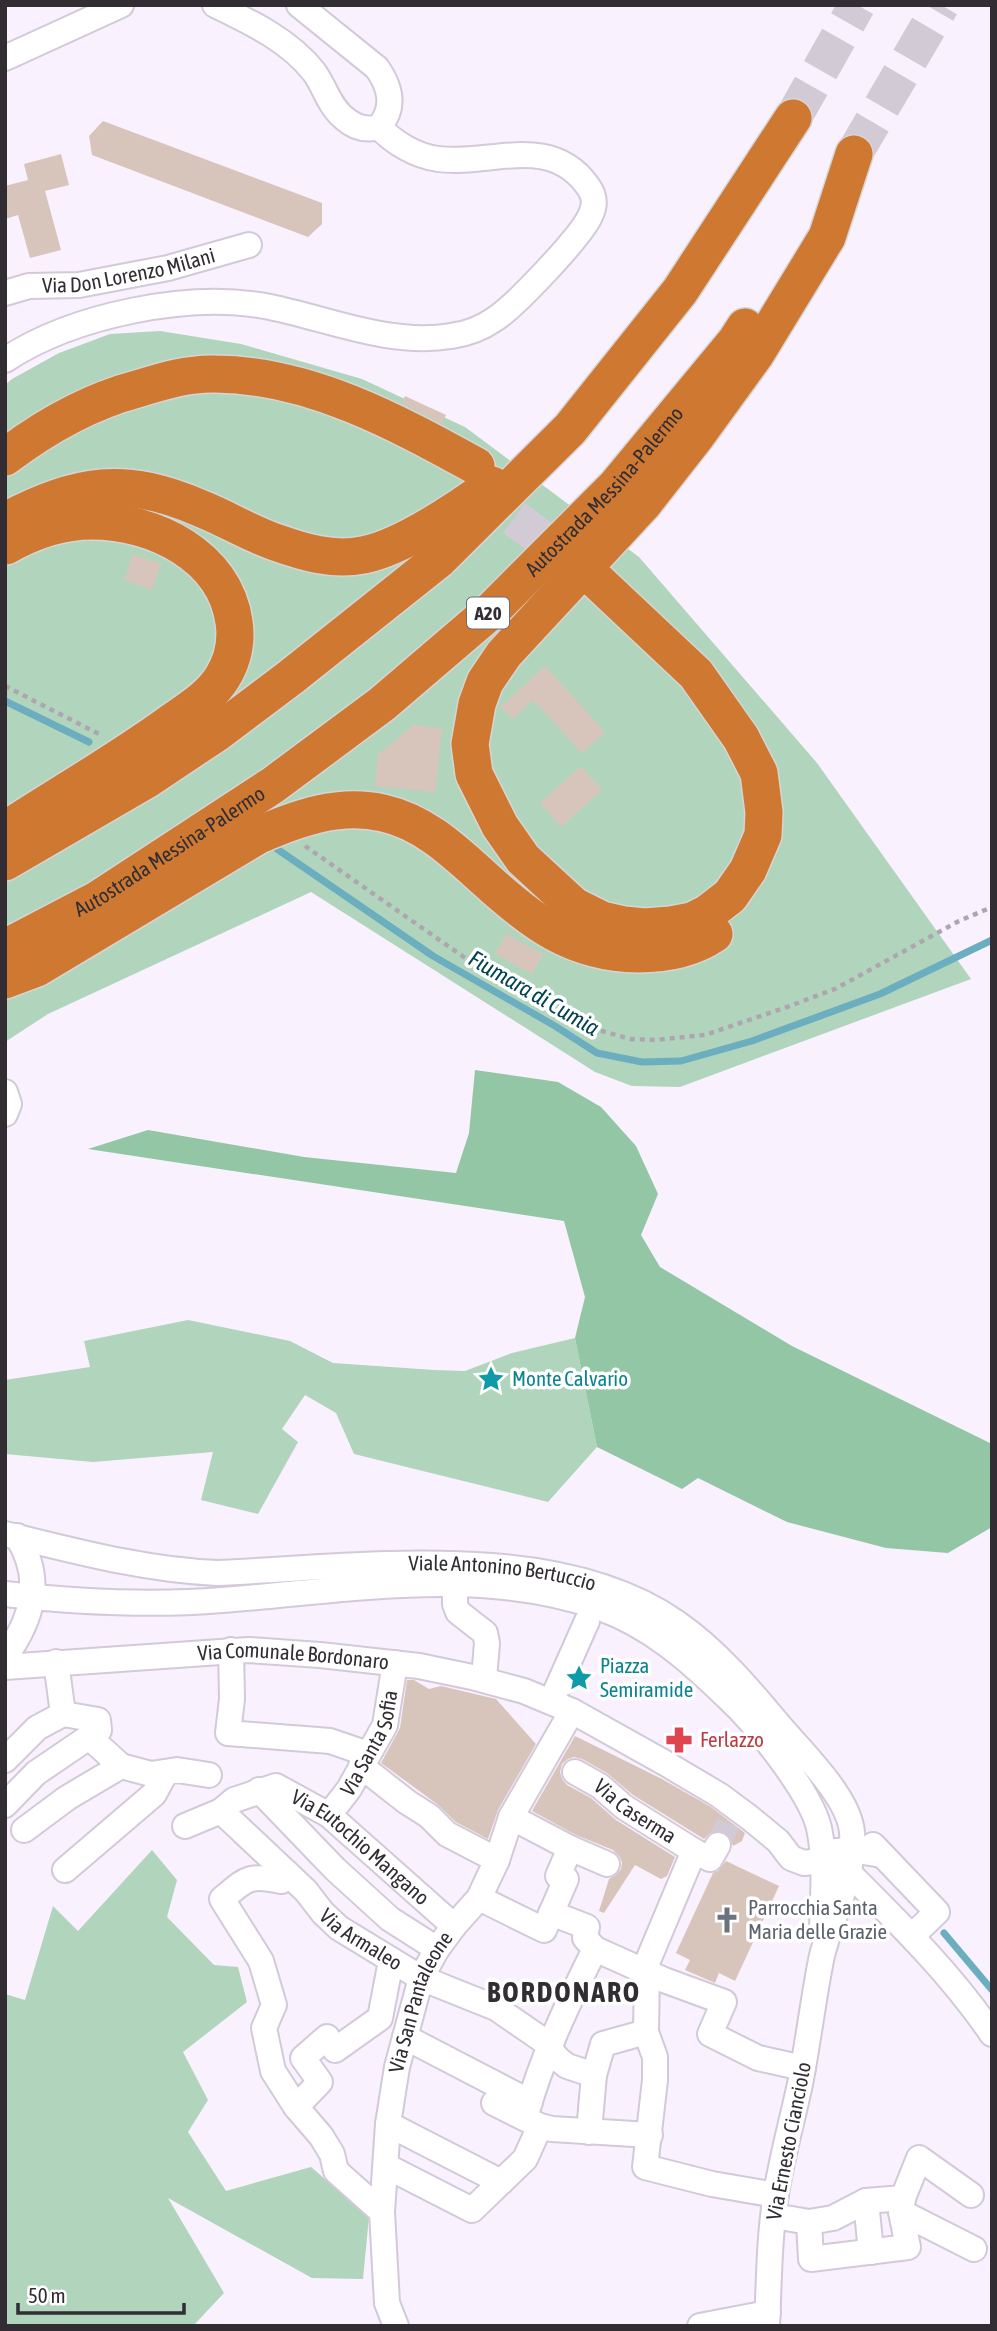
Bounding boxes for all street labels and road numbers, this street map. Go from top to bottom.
street label: Via Don Lorenzo Milani [42,242,217,297]
street label: Autostrada Messina-Palermo [520,401,688,581]
road number: A20 [467,598,509,628]
street label: Autostrada Messina-Palermo [70,781,269,921]
street label: Viale Antonino Bertuccio [408,1550,599,1595]
street label: Via Comunale Bordonaro [197,1637,390,1674]
street label: Via Santa Sofia [335,1688,401,1800]
street label: Via Caserma [590,1773,681,1848]
street label: Via Eutochio Mangano [288,1784,435,1909]
street label: Via Armaleo [315,1903,407,1975]
street label: Via San Pantaleone [383,1926,457,2074]
street label: Via Ernesto Cianciolo [761,2060,815,2222]

